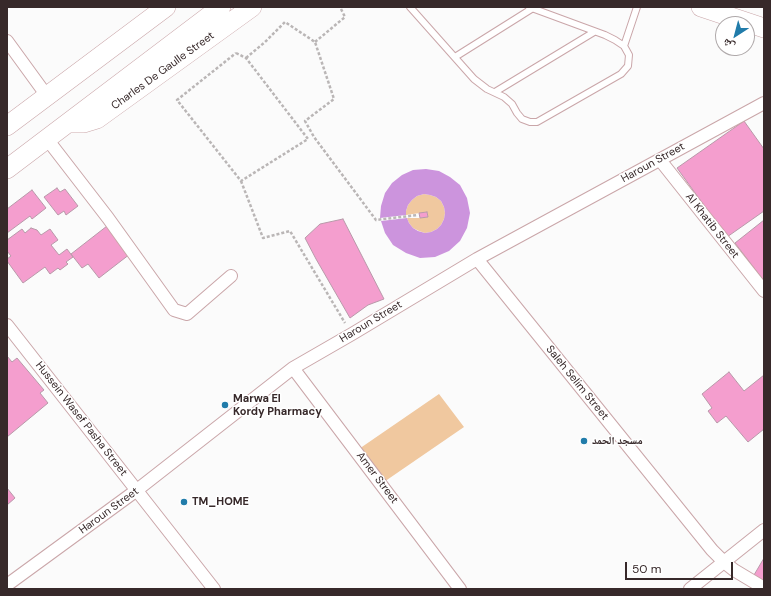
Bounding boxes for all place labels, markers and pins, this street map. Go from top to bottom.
place label: Marwa El Kordy Pharmacy [233,392,322,418]
marker: Marwa El Kordy Pharmacy [220,400,230,410]
place label: مسجد الحمد [592,434,643,448]
marker: مسجد الحمد [579,436,589,446]
place label: TM_HOME [192,495,249,509]
marker: TM_HOME [179,497,189,507]

